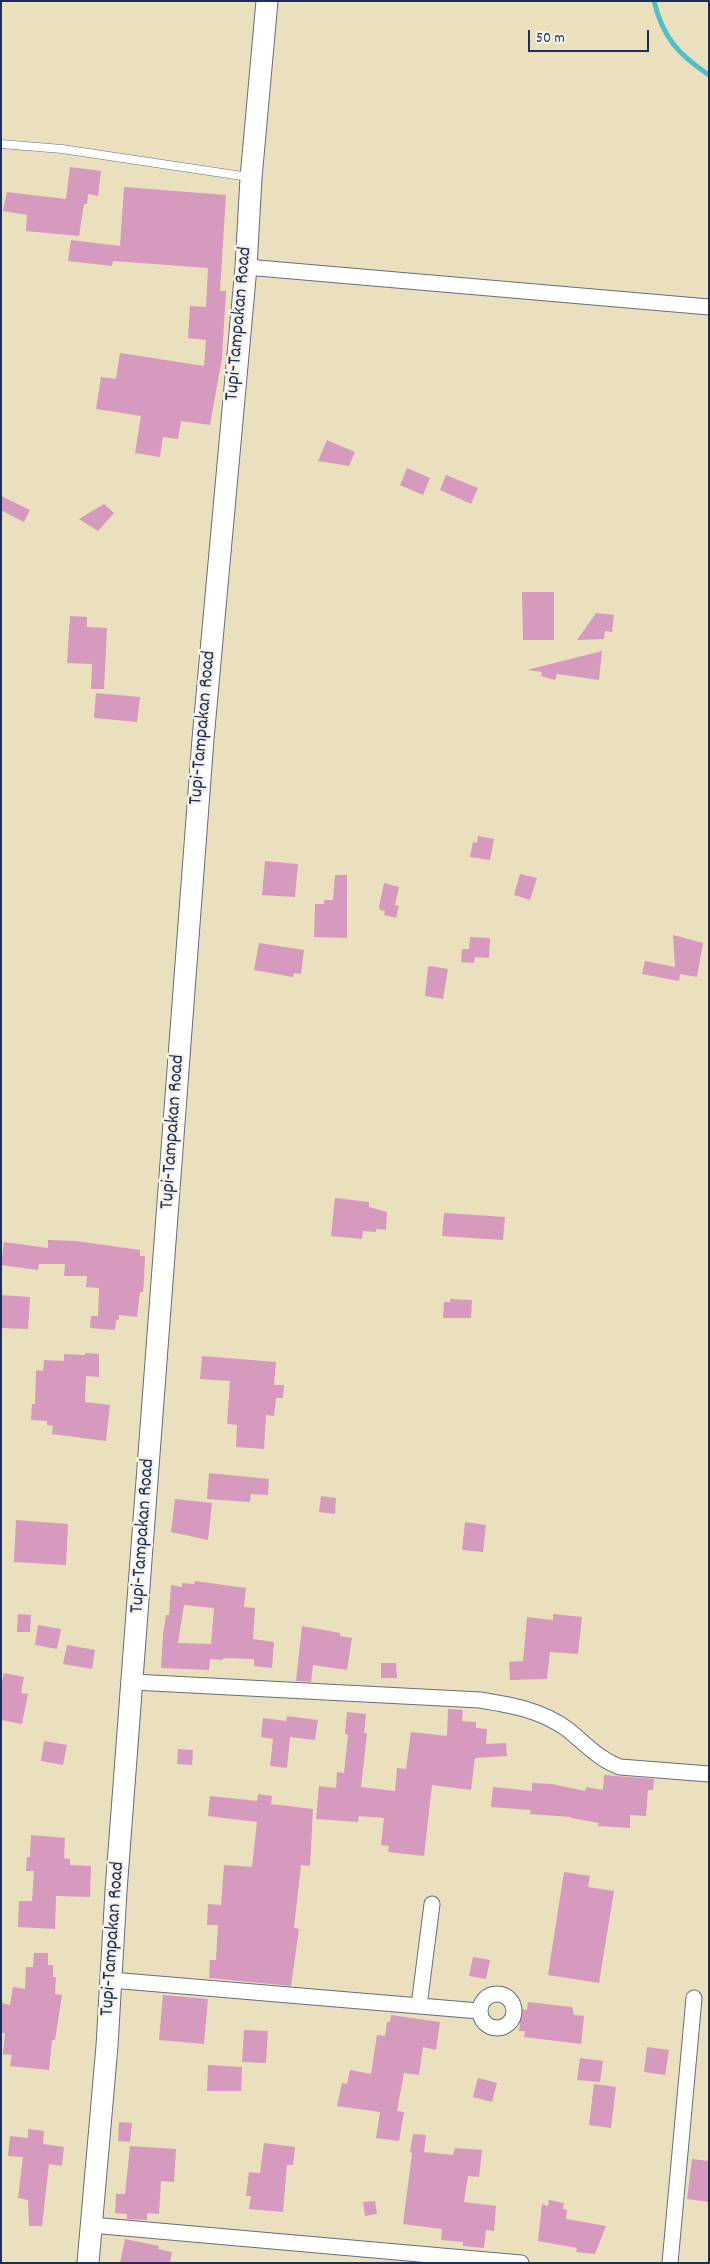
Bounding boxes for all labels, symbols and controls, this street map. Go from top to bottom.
scale bar [530,20,651,52]
text: 50 m [536,28,565,50]
street label: Tupi-Tampakan Road [221,246,259,402]
street label: Tupi-Tampakan Road [185,650,223,806]
street label: Tupi-Tampakan Road [157,1054,191,1210]
street label: Tupi-Tampakan Road [127,1458,161,1614]
street label: Tupi-Tampakan Road [97,1861,131,2017]

